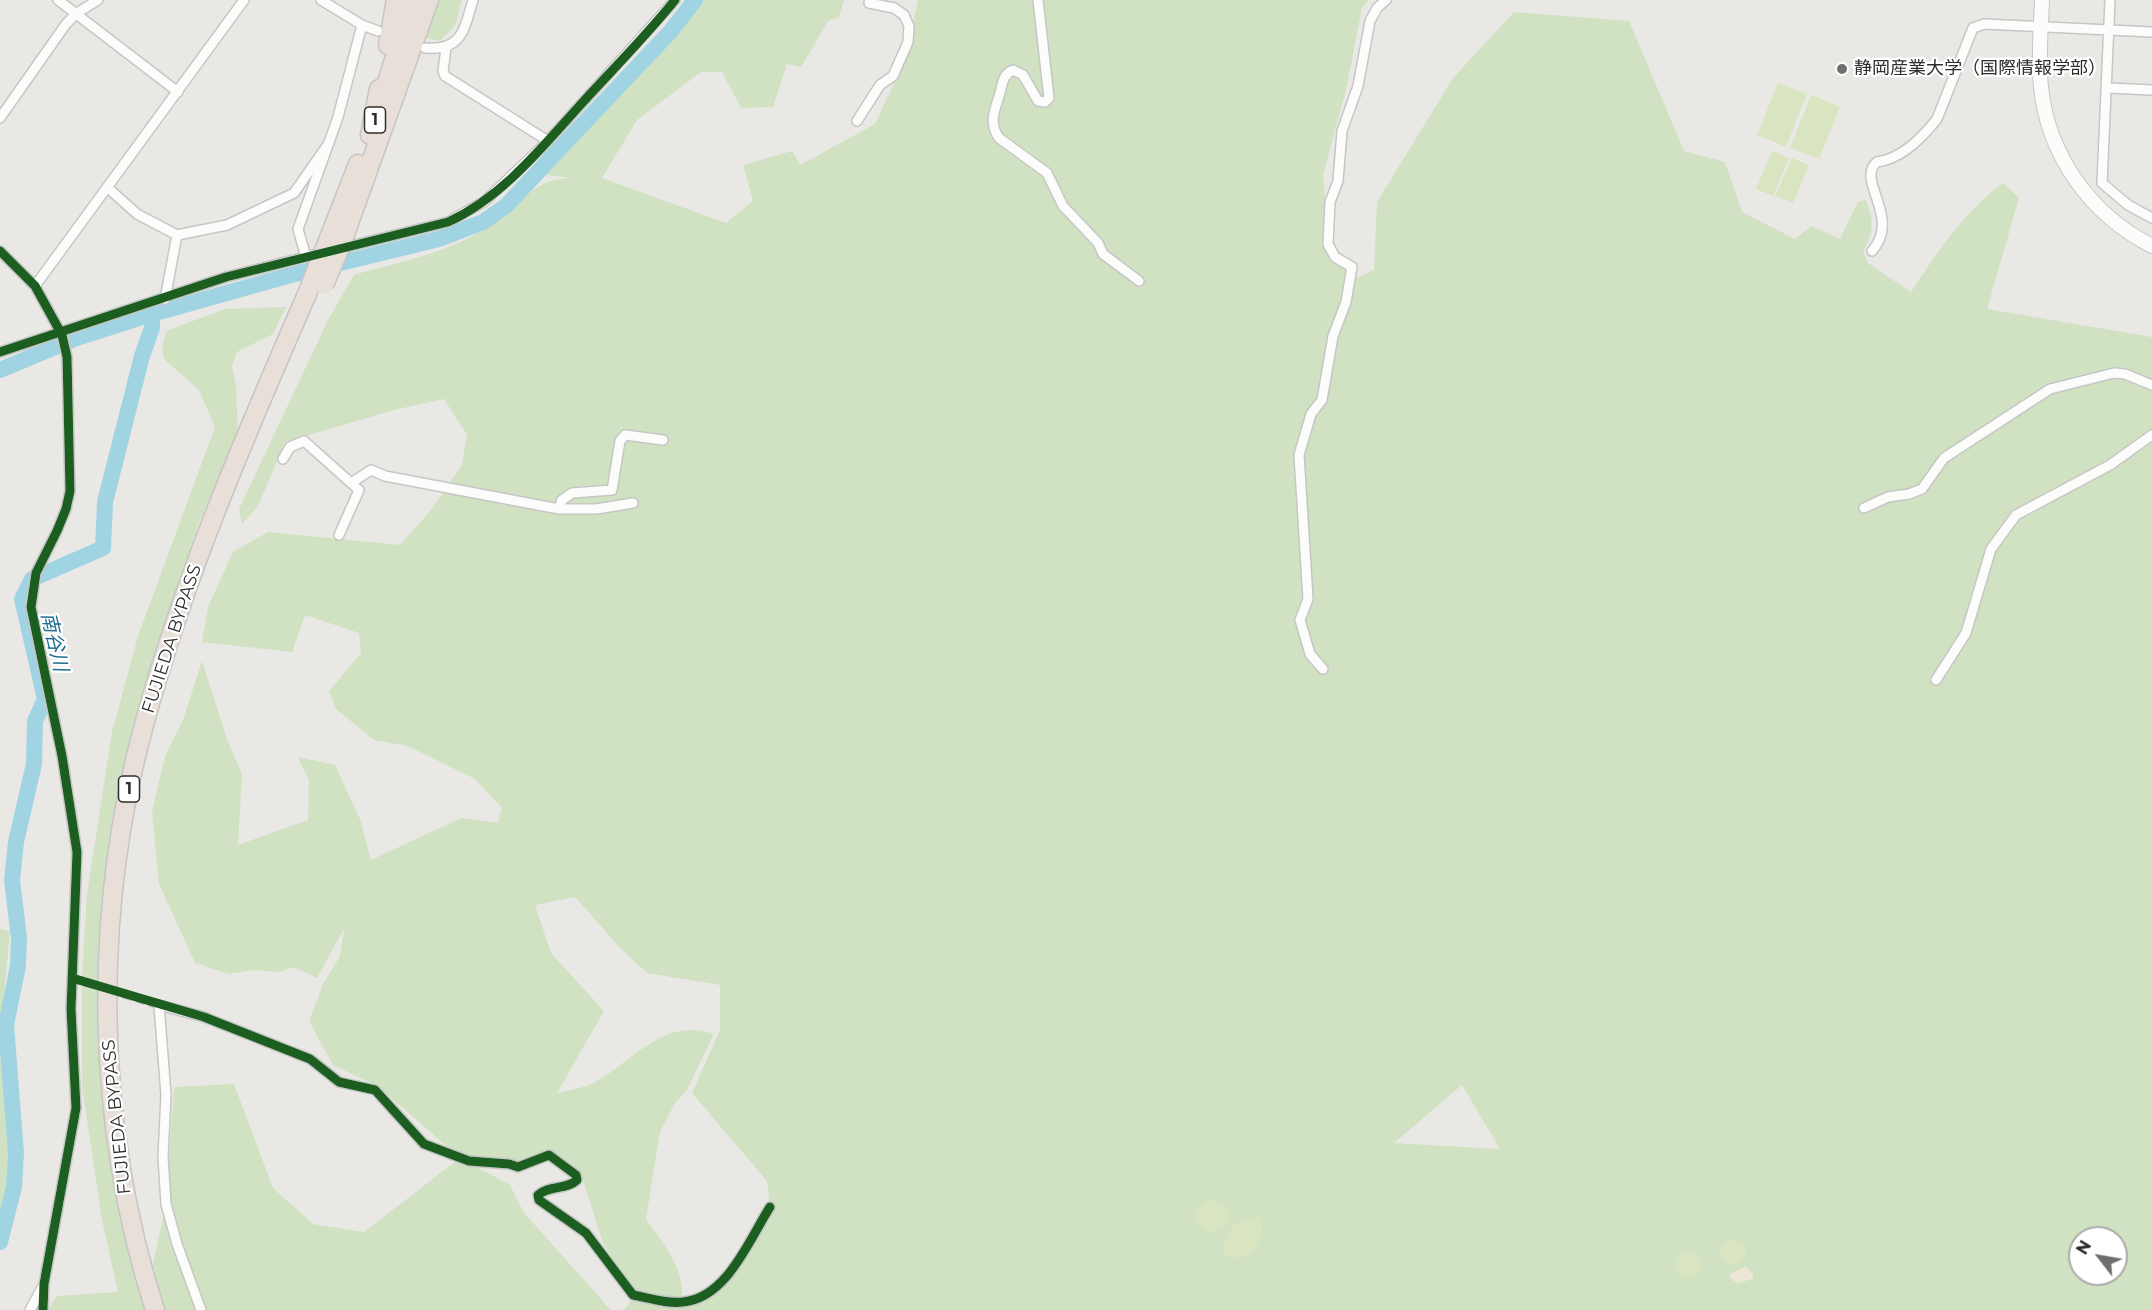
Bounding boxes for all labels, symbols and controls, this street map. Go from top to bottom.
place label: 静岡産業大学（国際情報学部） [1854,58,2106,80]
marker: 静岡産業大学（国際情報学部） [1835,62,1849,76]
road number: 1 [364,107,386,133]
street label: FUJIEDA BYPASS [138,562,206,716]
water label: 南谷川 [36,610,72,674]
road number: 1 [118,776,140,802]
street label: FUJIEDA BYPASS [98,1039,136,1195]
north arrow [2068,1226,2128,1286]
text: N [2072,1237,2095,1258]

